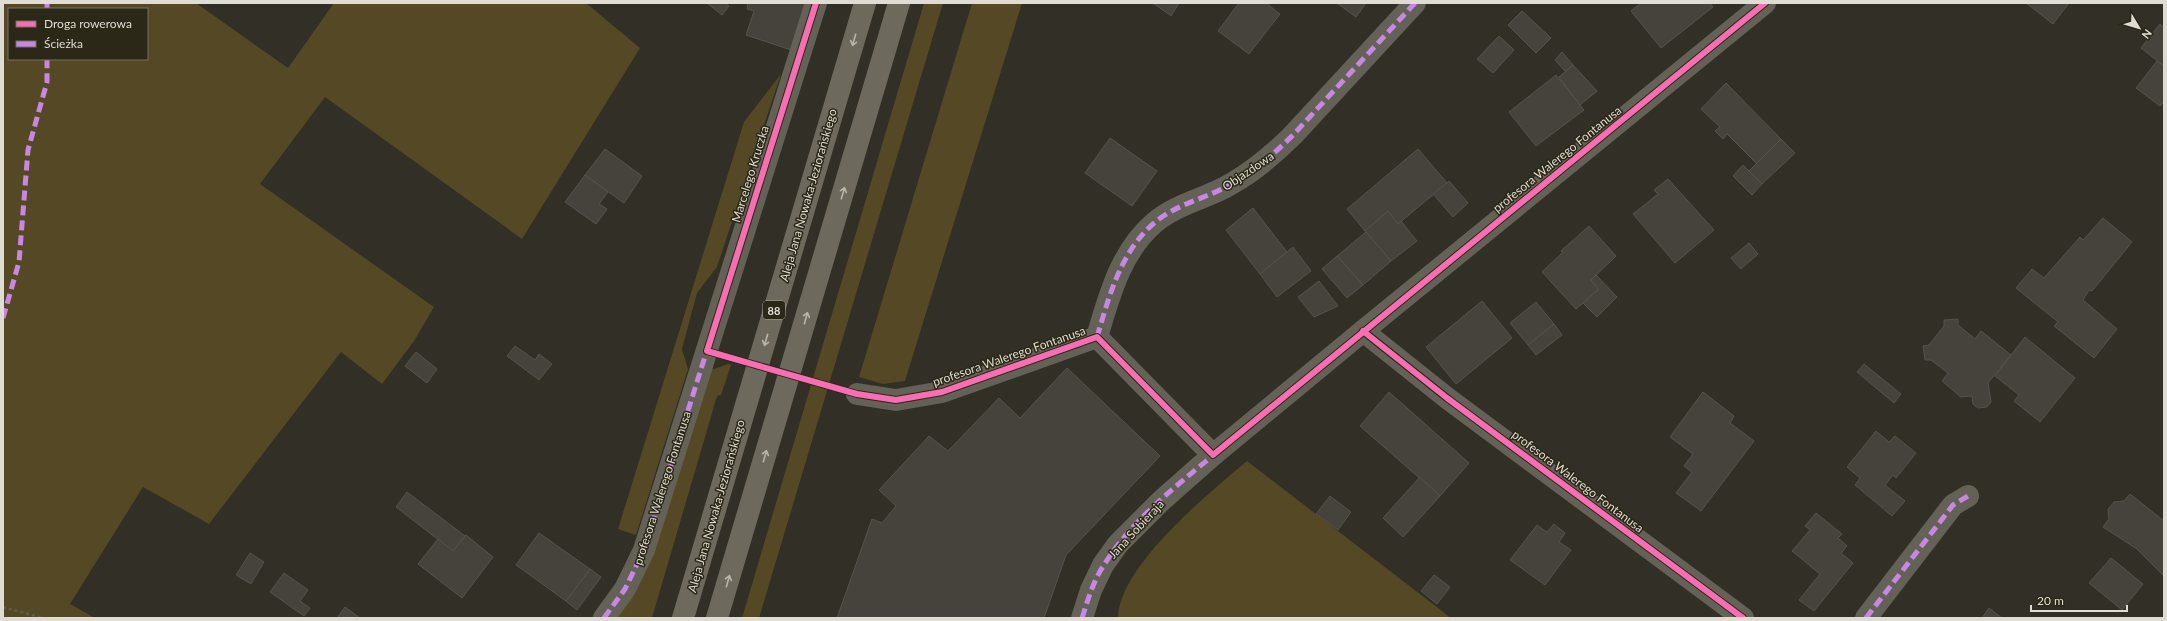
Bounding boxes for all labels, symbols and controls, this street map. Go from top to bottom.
legend [8,8,148,60]
north arrow [2119,8,2159,48]
text: Droga rowerowa [44,16,132,31]
text: N [2140,27,2155,42]
one-way arrow [850,34,857,47]
text: Ścieżka [44,36,83,51]
street label: profesora Walerego Fontanusa [1490,103,1624,215]
street label: Aleja Jana Nowaka-Jeziorańskiego [776,107,840,283]
street label: Marcelego Kruczka [728,124,772,224]
street label: Objazdowa [1219,148,1277,194]
one-way arrow [840,187,847,200]
road number: 88 [763,301,785,319]
one-way arrow [803,312,810,325]
street label: profesora Walerego Fontanusa [931,323,1088,389]
one-way arrow [762,333,769,346]
street label: profesora Walerego Fontanusa [630,409,694,567]
street label: Aleja Jana Nowaka-Jeziorańskiego [684,418,748,594]
street label: profesora Walerego Fontanusa [1509,427,1647,535]
one-way arrow [762,450,769,463]
street label: Jana Sobieraja [1105,497,1167,561]
one-way arrow [725,574,732,587]
scale bar [2031,587,2127,613]
text: 20 m [2037,593,2064,608]

